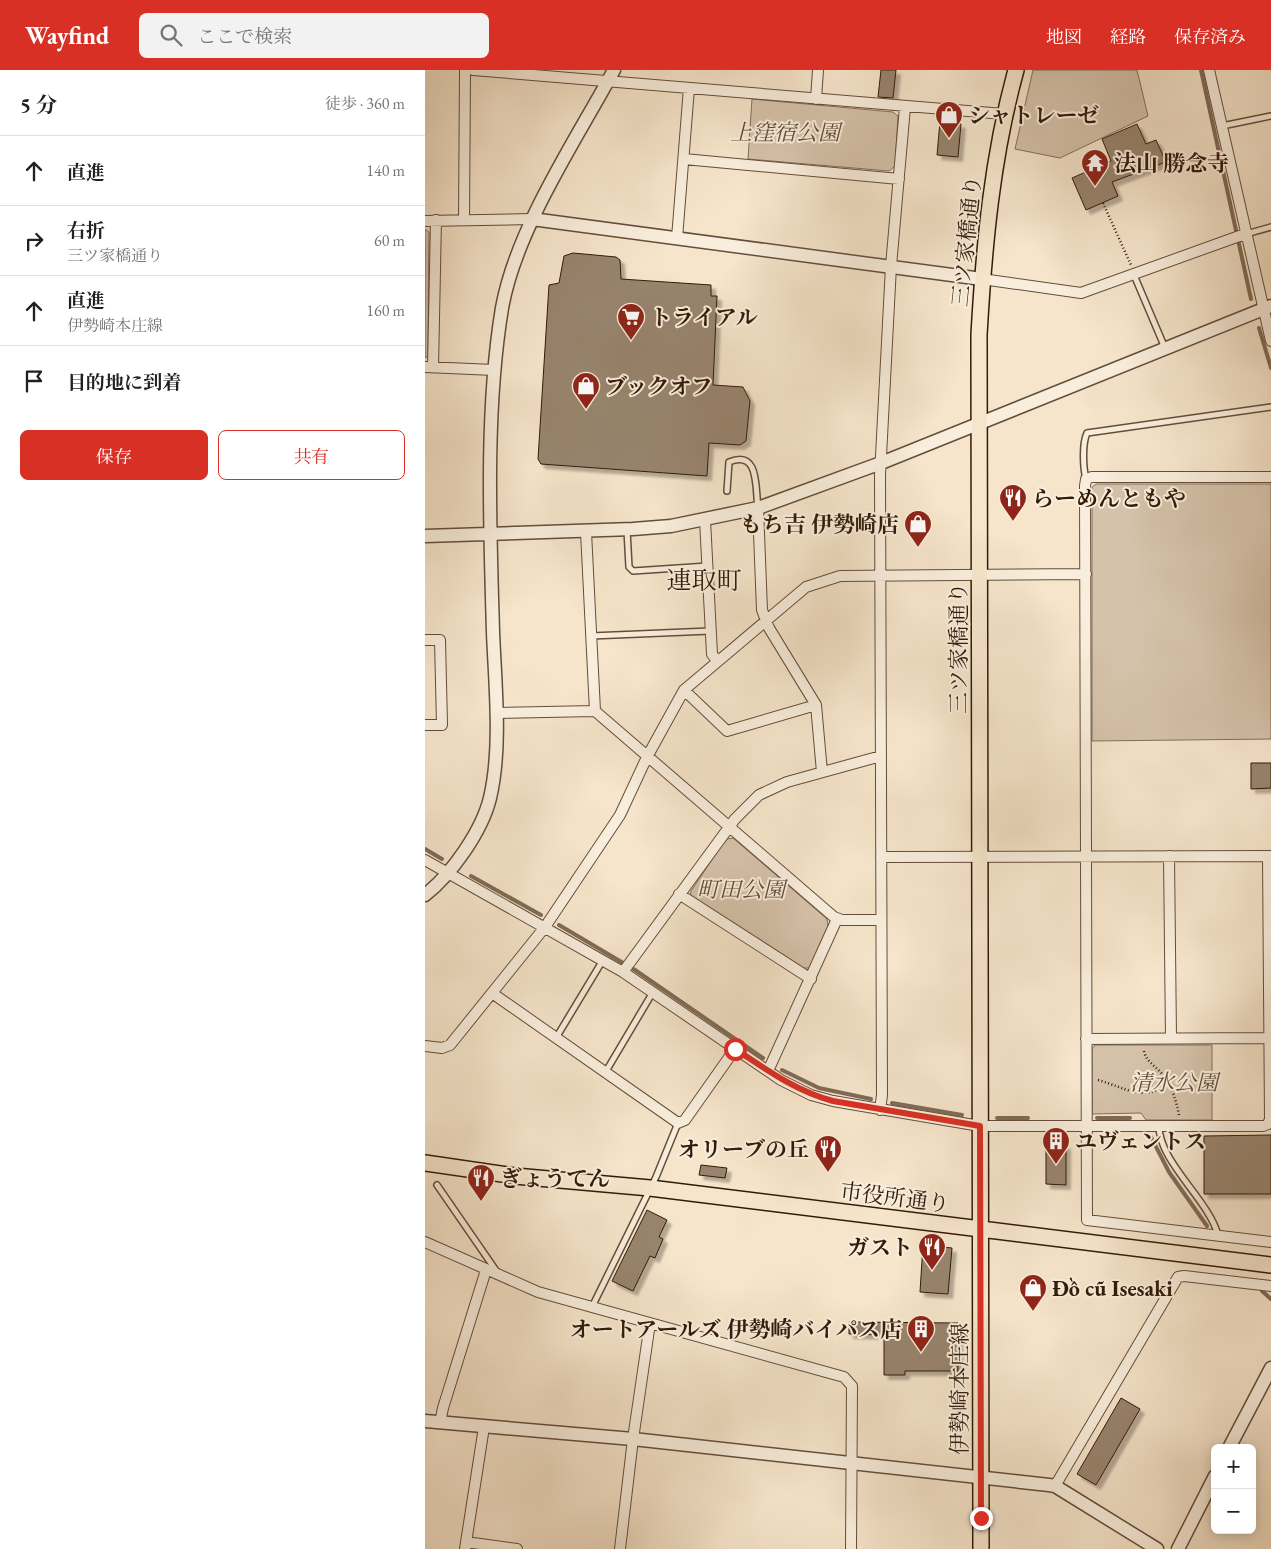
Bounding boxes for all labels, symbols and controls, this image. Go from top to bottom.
search box [139,13,489,58]
text: Wayfind [25,20,109,51]
icon: search [157,21,185,49]
text: ここで検索 [197,24,292,49]
text: 地図 [1046,25,1082,48]
text: 経路 [1110,25,1146,48]
text: 保存済み [1174,25,1246,48]
text: 5 分 [20,91,57,118]
text: 徒歩 · 360 m [325,93,405,114]
shop icon: シャトレーゼ [934,100,964,139]
place label: シャトレーゼ [968,101,1099,130]
park label: 上窪宿公園 [730,118,843,147]
temple icon: 法山 勝念寺 [1080,148,1110,187]
place label: 法山 勝念寺 [1114,149,1229,178]
icon: ahead [20,157,48,185]
text: 直進 [67,160,105,185]
text: 140 m [366,160,405,181]
street label: 三ツ家橋通り [945,174,988,308]
text: 右折 [67,218,105,243]
icon: right [20,227,48,255]
text: 60 m [374,230,405,251]
text: 三ツ家橋通り [67,245,163,266]
text: 直進 [67,288,105,313]
icon: ahead [20,297,48,325]
text: 160 m [366,300,405,321]
supermarket icon: トライアル [616,302,646,341]
place label: トライアル [650,303,758,332]
text: 伊勢崎本庄線 [67,315,163,336]
icon: arrive [20,367,48,395]
text: 目的地に到着 [67,370,181,395]
shop icon: ブックオフ [571,371,601,410]
place label: ブックオフ [605,372,713,401]
button: 保存 [20,430,208,480]
button: 共有 [218,430,405,480]
restaurant icon: らーめんともや [998,483,1028,522]
place label: らーめんともや [1032,484,1186,513]
shop icon: もち吉 伊勢崎店 [903,509,933,548]
place label: もち吉 伊勢崎店 [740,510,899,539]
district label: 連取町 [666,564,742,596]
street label: 三ツ家橋通り [944,582,973,714]
park label: 町田公園 [697,875,788,904]
route start [724,1038,747,1061]
park label: 清水公園 [1130,1068,1221,1097]
building icon: ユヴェントス [1041,1126,1071,1165]
place label: ユヴェントス [1075,1127,1206,1156]
restaurant icon: オリーブの丘 [813,1134,843,1173]
place label: オリーブの丘 [678,1135,809,1164]
restaurant icon: ぎょうてん [466,1163,496,1202]
place label: ぎょうてん [500,1164,610,1193]
street label: 市役所通り [839,1176,951,1219]
restaurant icon: ガスト [917,1232,947,1271]
place label: ガスト [847,1233,913,1262]
shop icon: Đồ cũ Isesaki [1018,1273,1048,1312]
place label: Đồ cũ Isesaki [1052,1274,1173,1303]
building icon: オートアールズ 伊勢崎バイパス店 [906,1314,936,1353]
place label: オートアールズ 伊勢崎バイパス店 [570,1315,902,1344]
street label: 伊勢崎本庄線 [945,1323,974,1455]
map controls [1211,1444,1256,1534]
button: + [1211,1444,1256,1489]
button: − [1211,1489,1256,1534]
route end [970,1507,993,1530]

